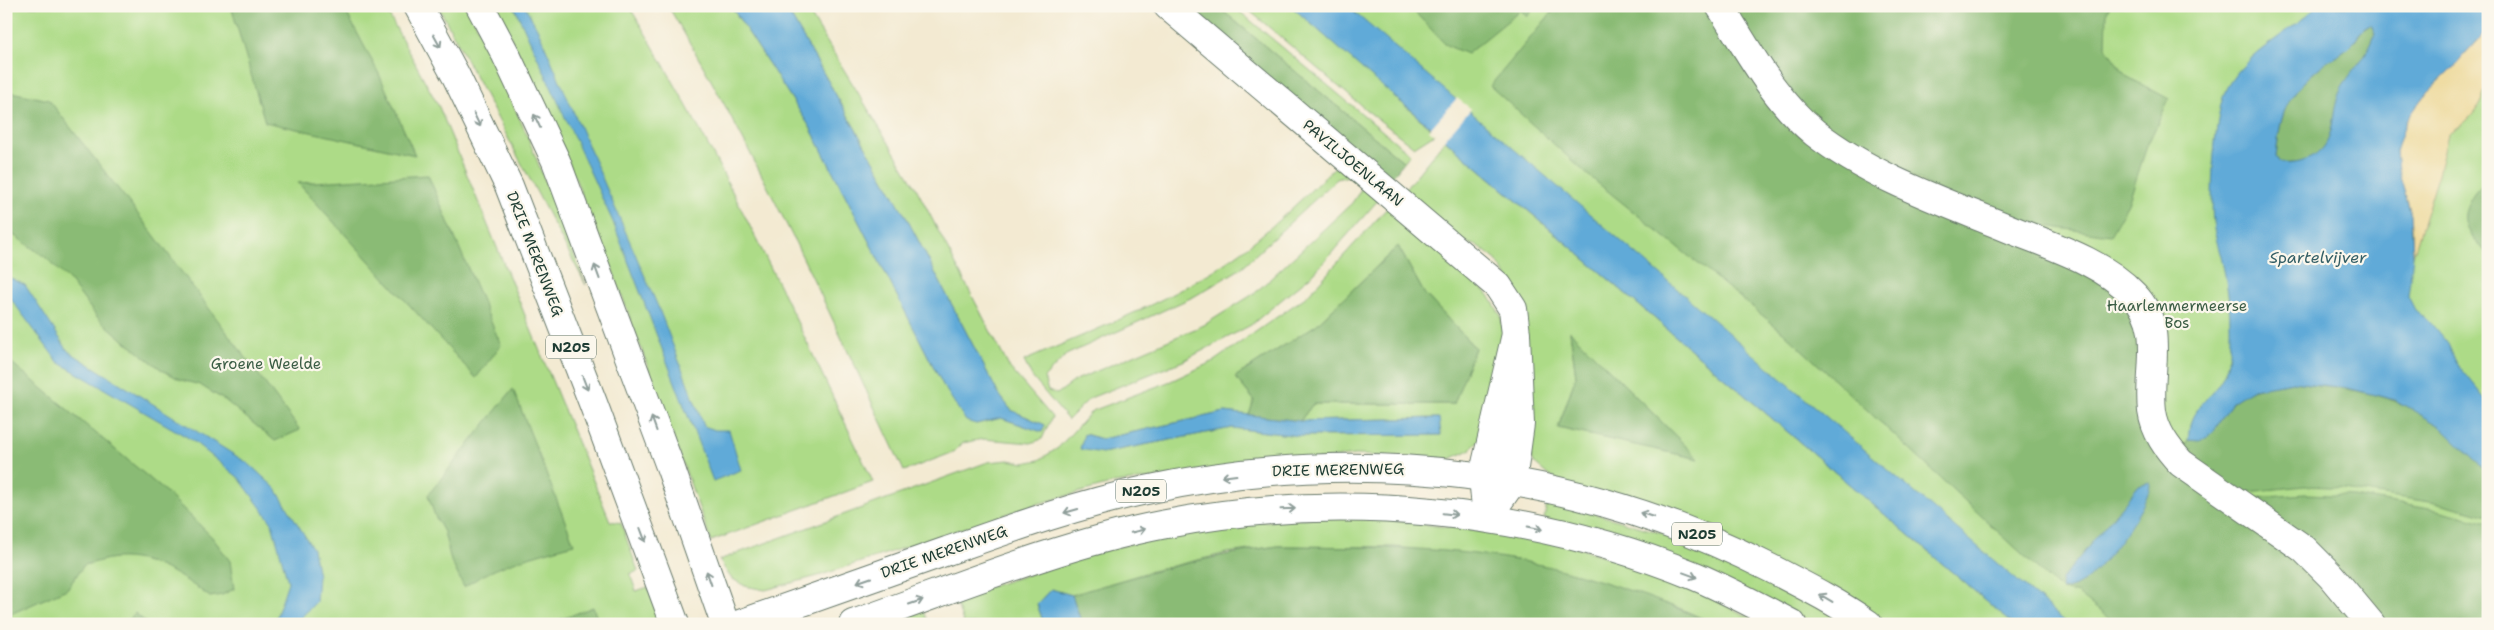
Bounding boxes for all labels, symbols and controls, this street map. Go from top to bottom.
one-way arrow [432,33,442,48]
one-way arrow [473,112,482,127]
one-way arrow [532,114,541,129]
street label: PAVILJOENLAAN [1298,115,1408,211]
street label: DRIE MERENWEG [502,189,568,319]
water label: Spartelvijver [2269,247,2367,268]
one-way arrow [592,264,601,280]
park label: Haarlemmermeerse Bos [2107,296,2247,333]
road number: N205 [546,336,596,358]
park label: Groene Weelde [211,354,321,374]
one-way arrow [581,375,590,390]
one-way arrow [649,417,658,432]
street label: DRIE MERENWEG [1272,459,1404,481]
one-way arrow [1222,471,1238,481]
road number: N205 [1116,480,1166,502]
one-way arrow [1279,504,1295,514]
one-way arrow [1063,506,1079,516]
one-way arrow [1442,509,1458,519]
one-way arrow [1640,510,1656,520]
street label: DRIE MERENWEG [878,521,1010,583]
road number: N205 [1672,522,1722,546]
one-way arrow [1526,524,1542,533]
one-way arrow [1129,525,1145,535]
one-way arrow [638,527,648,542]
one-way arrow [704,570,713,586]
one-way arrow [1682,571,1697,580]
one-way arrow [857,576,872,585]
one-way arrow [1820,593,1834,603]
one-way arrow [908,597,923,606]

